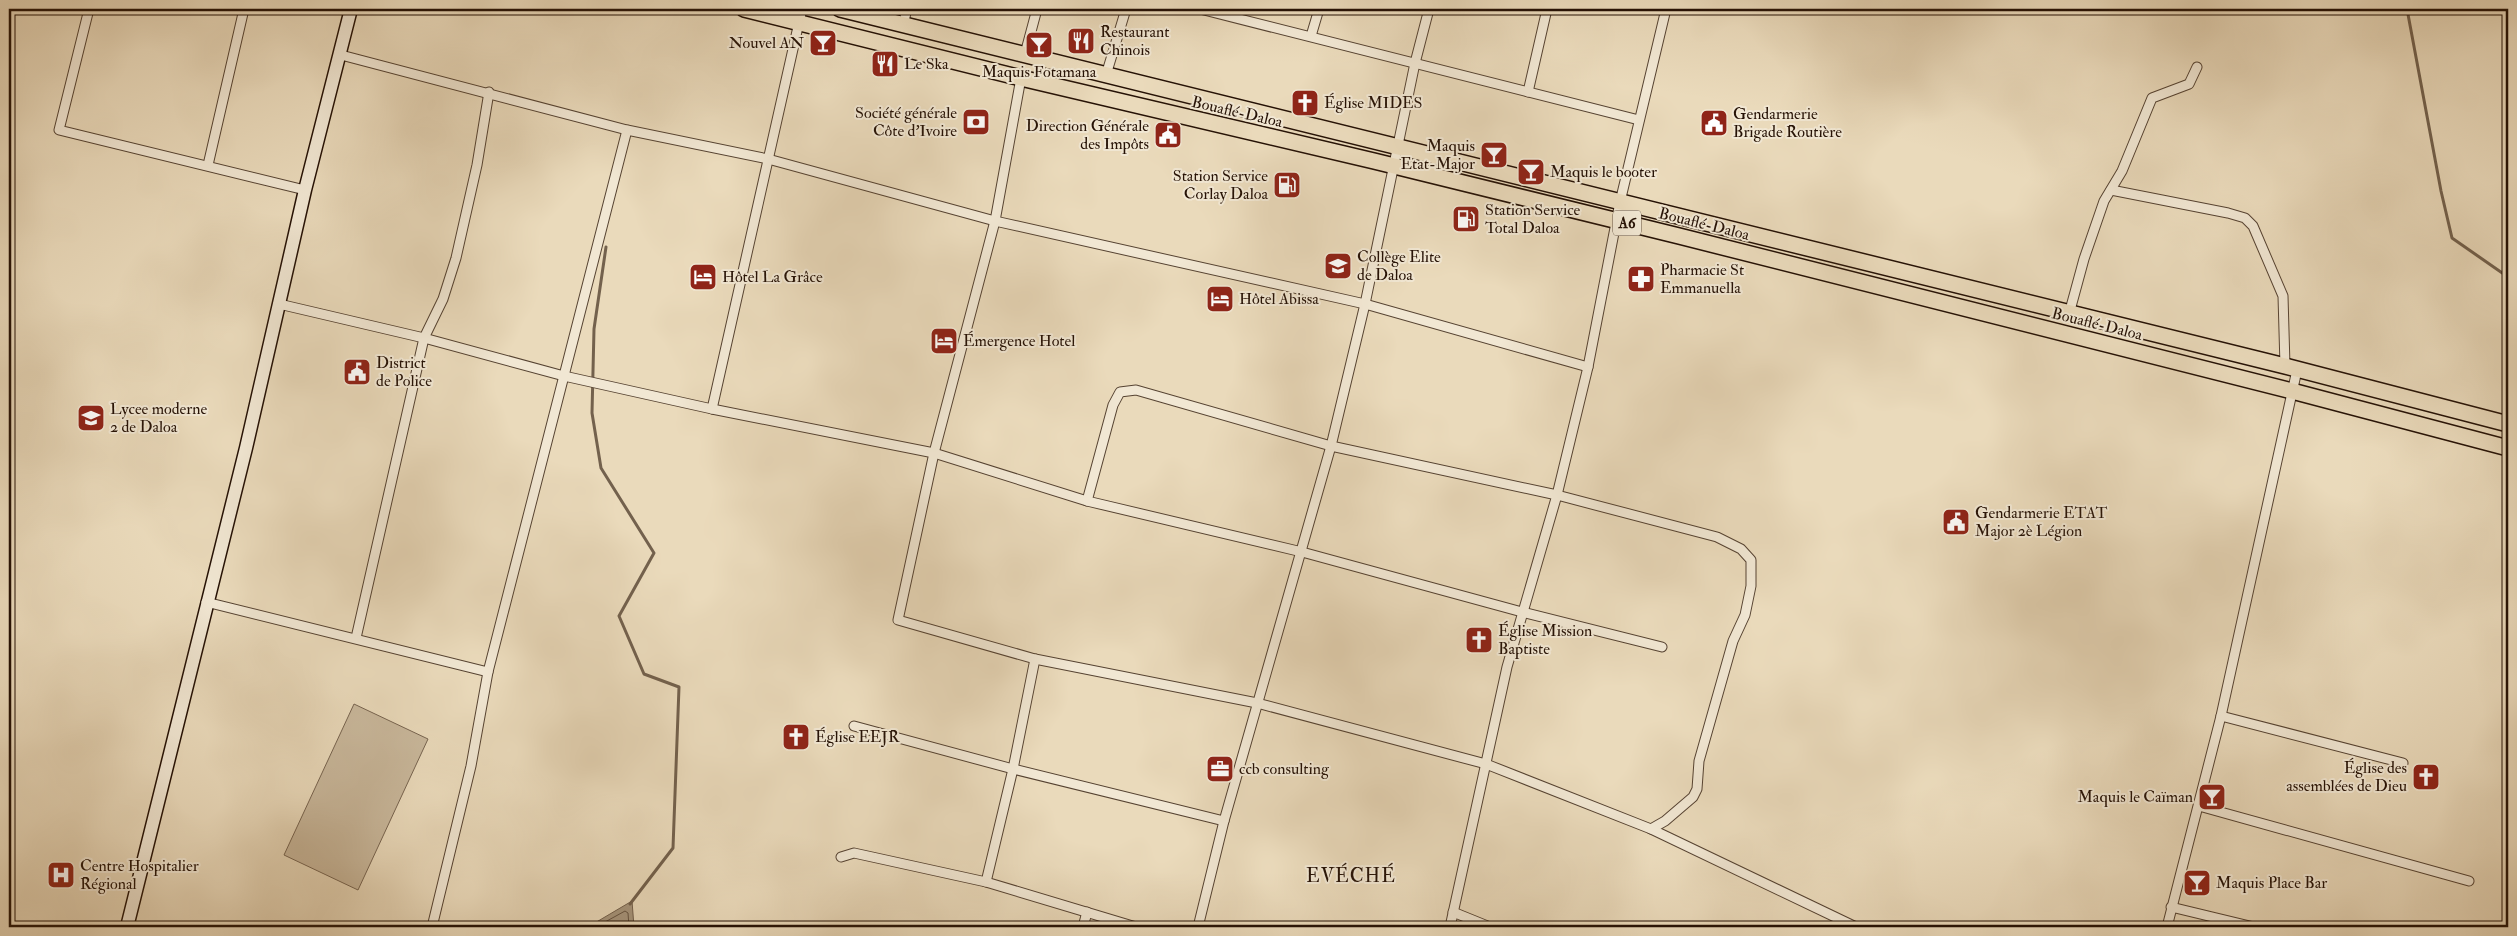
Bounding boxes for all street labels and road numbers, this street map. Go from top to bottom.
street label: Bouaflé-Daloa [1190,92,1285,132]
street label: Bouaflé-Daloa [1657,203,1752,245]
road number: A6 [1613,210,1641,236]
street label: Bouaflé-Daloa [2050,303,2145,345]

